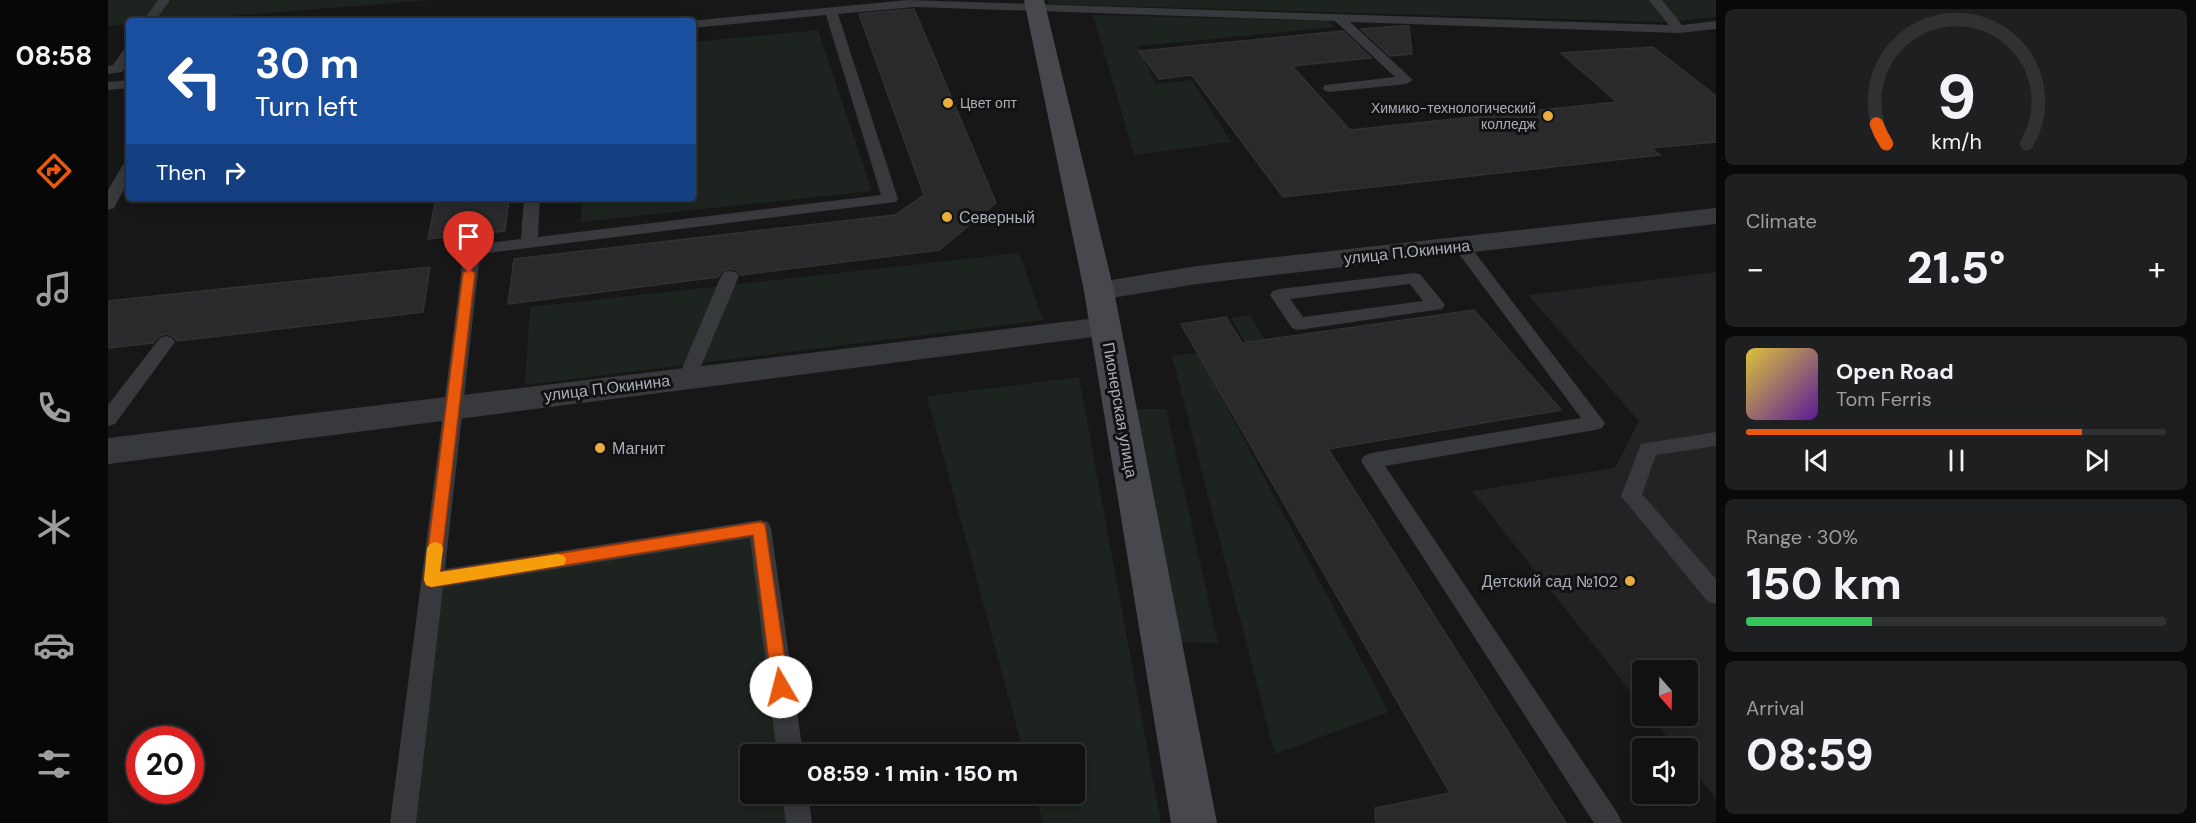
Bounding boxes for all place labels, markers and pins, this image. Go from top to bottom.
place label: Цвет опт [960,94,1017,112]
marker: Цвет опт [941,96,955,110]
place label: Химико-технологический колледж [1371,99,1537,133]
marker: Химико-технологический колледж [1541,109,1555,123]
place label: Северный [959,207,1035,228]
marker: Северный [940,210,954,224]
pin [443,211,494,273]
place label: Магнит [612,438,666,459]
marker: Магнит [593,441,607,455]
place label: Детский сад №102 [1482,571,1618,592]
marker: Детский сад №102 [1623,574,1637,588]

